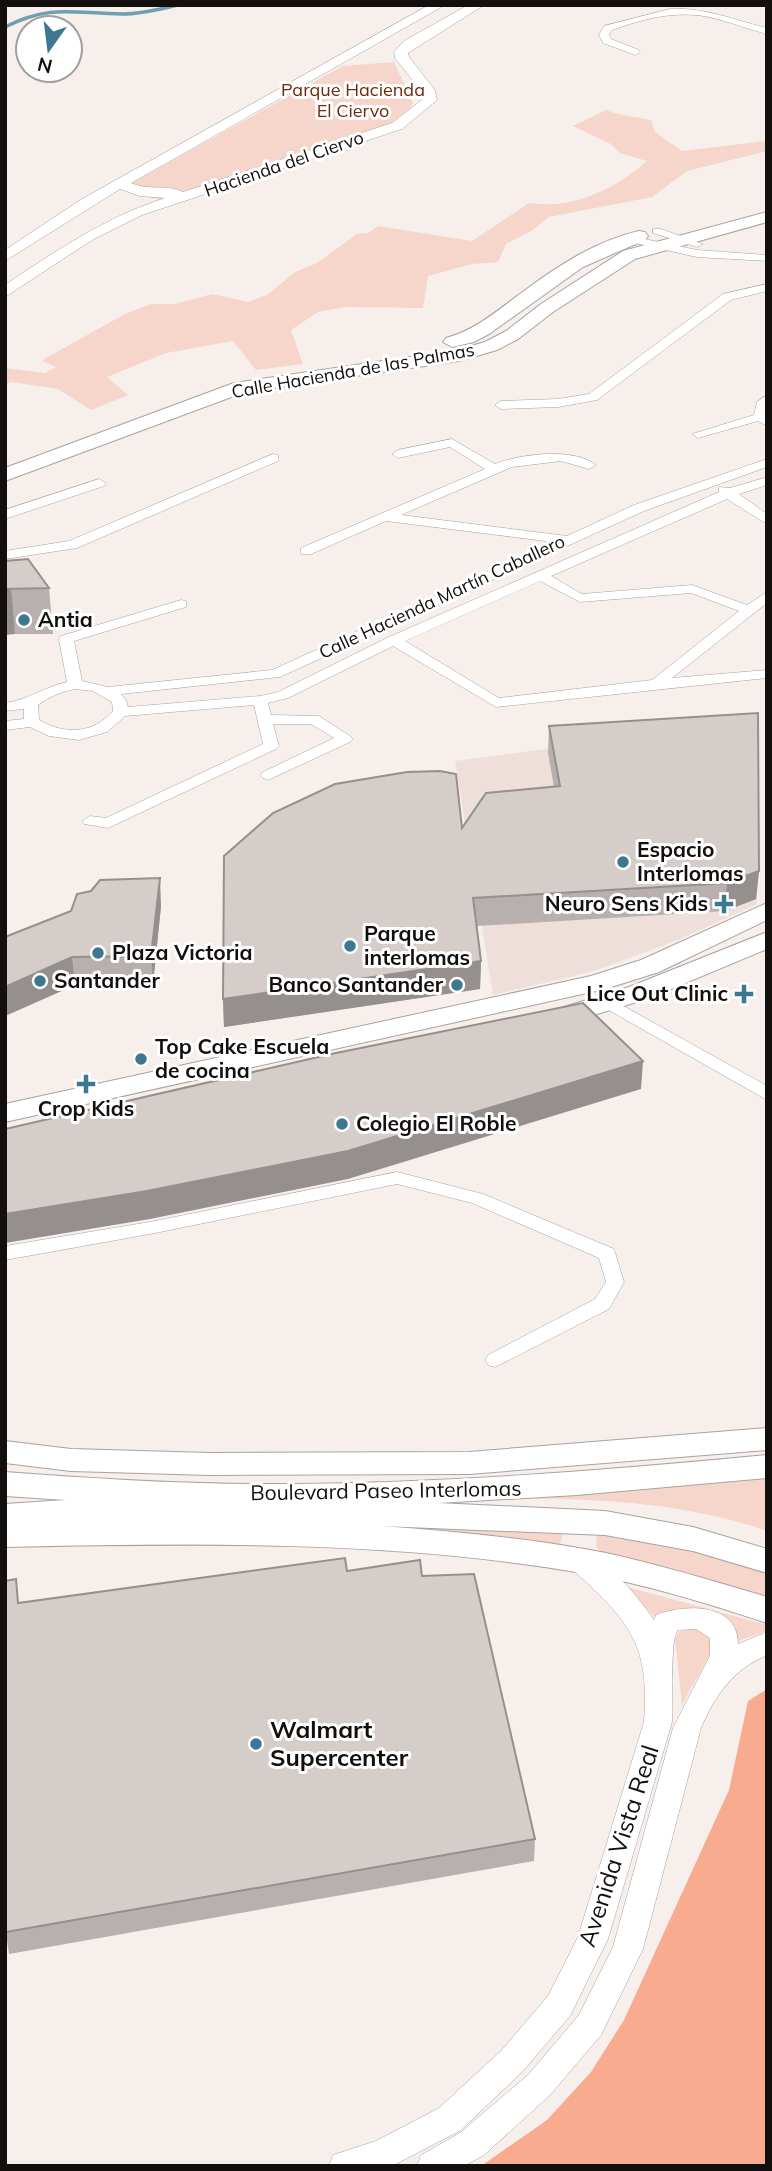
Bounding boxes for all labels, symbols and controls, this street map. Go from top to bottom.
north arrow [14,14,84,84]
text: N [35,52,55,79]
park label: Parque Hacienda El Ciervo [281,78,425,122]
street label: Hacienda del Ciervo [201,125,367,202]
street label: Calle Hacienda de las Palmas [230,338,476,403]
street label: Calle Hacienda Martín Caballero [315,529,568,664]
place label: Antia [38,606,93,632]
marker: Antia [16,612,32,628]
place label: Espacio Interlomas [637,836,744,886]
marker: Espacio Interlomas [615,854,631,870]
place label: Neuro Sens Kids [545,890,708,916]
marker: Neuro Sens Kids [714,894,734,914]
place label: Parque interlomas [364,920,470,970]
marker: Parque interlomas [342,938,358,954]
place label: Plaza Victoria [112,939,253,965]
marker: Plaza Victoria [90,945,106,961]
place label: Santander [54,967,160,993]
place label: Banco Santander [269,971,444,997]
marker: Santander [32,973,48,989]
marker: Banco Santander [449,977,465,993]
place label: Lice Out Clinic [586,980,728,1006]
marker: Lice Out Clinic [734,984,754,1004]
place label: Top Cake Escuela de cocina [155,1033,329,1083]
marker: Top Cake Escuela de cocina [133,1051,149,1067]
marker: Crop Kids [76,1074,96,1094]
place label: Crop Kids [38,1095,134,1121]
place label: Colegio El Roble [356,1110,516,1136]
marker: Colegio El Roble [334,1116,350,1132]
street label: Boulevard Paseo Interlomas [250,1475,522,1505]
place label: Walmart Supercenter [270,1714,409,1772]
marker: Walmart Supercenter [248,1736,264,1752]
street label: Avenida Vista Real [571,1741,665,1950]

